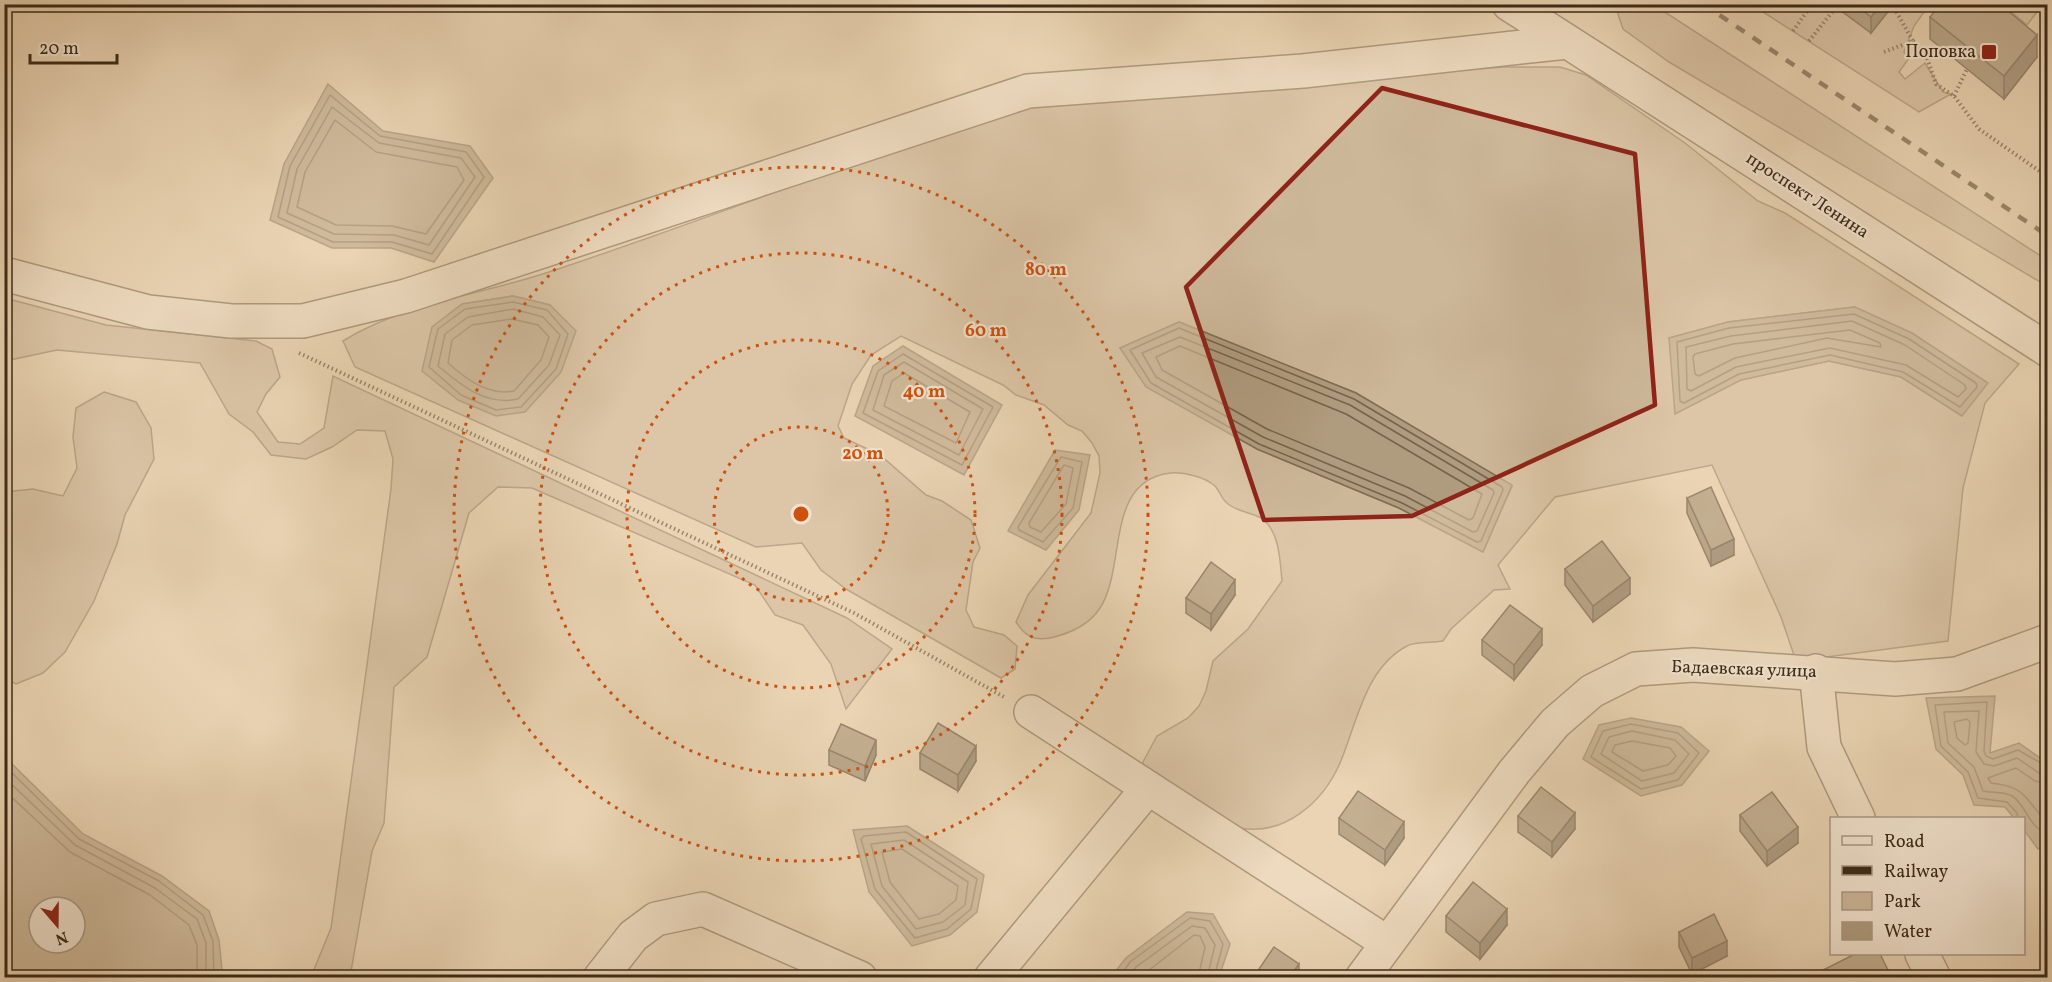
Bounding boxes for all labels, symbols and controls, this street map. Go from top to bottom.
scale bar [30,27,117,65]
text: 20 m [39,37,79,62]
place label: Поповка [1905,40,1976,65]
marker: Поповка [1980,43,1998,61]
street label: проспект Ленина [1741,147,1873,245]
text: 80 m [1025,258,1067,283]
text: 60 m [965,319,1007,344]
text: 40 m [903,380,945,405]
text: 20 m [842,442,884,467]
centre of rings [791,504,811,524]
street label: Бадаевская улица [1671,655,1817,685]
legend [1830,817,2025,955]
text: Road [1884,830,1925,855]
text: Railway [1884,860,1948,885]
text: Park [1884,890,1921,915]
north arrow [27,895,87,955]
text: Water [1884,920,1932,945]
text: N [52,925,71,950]

